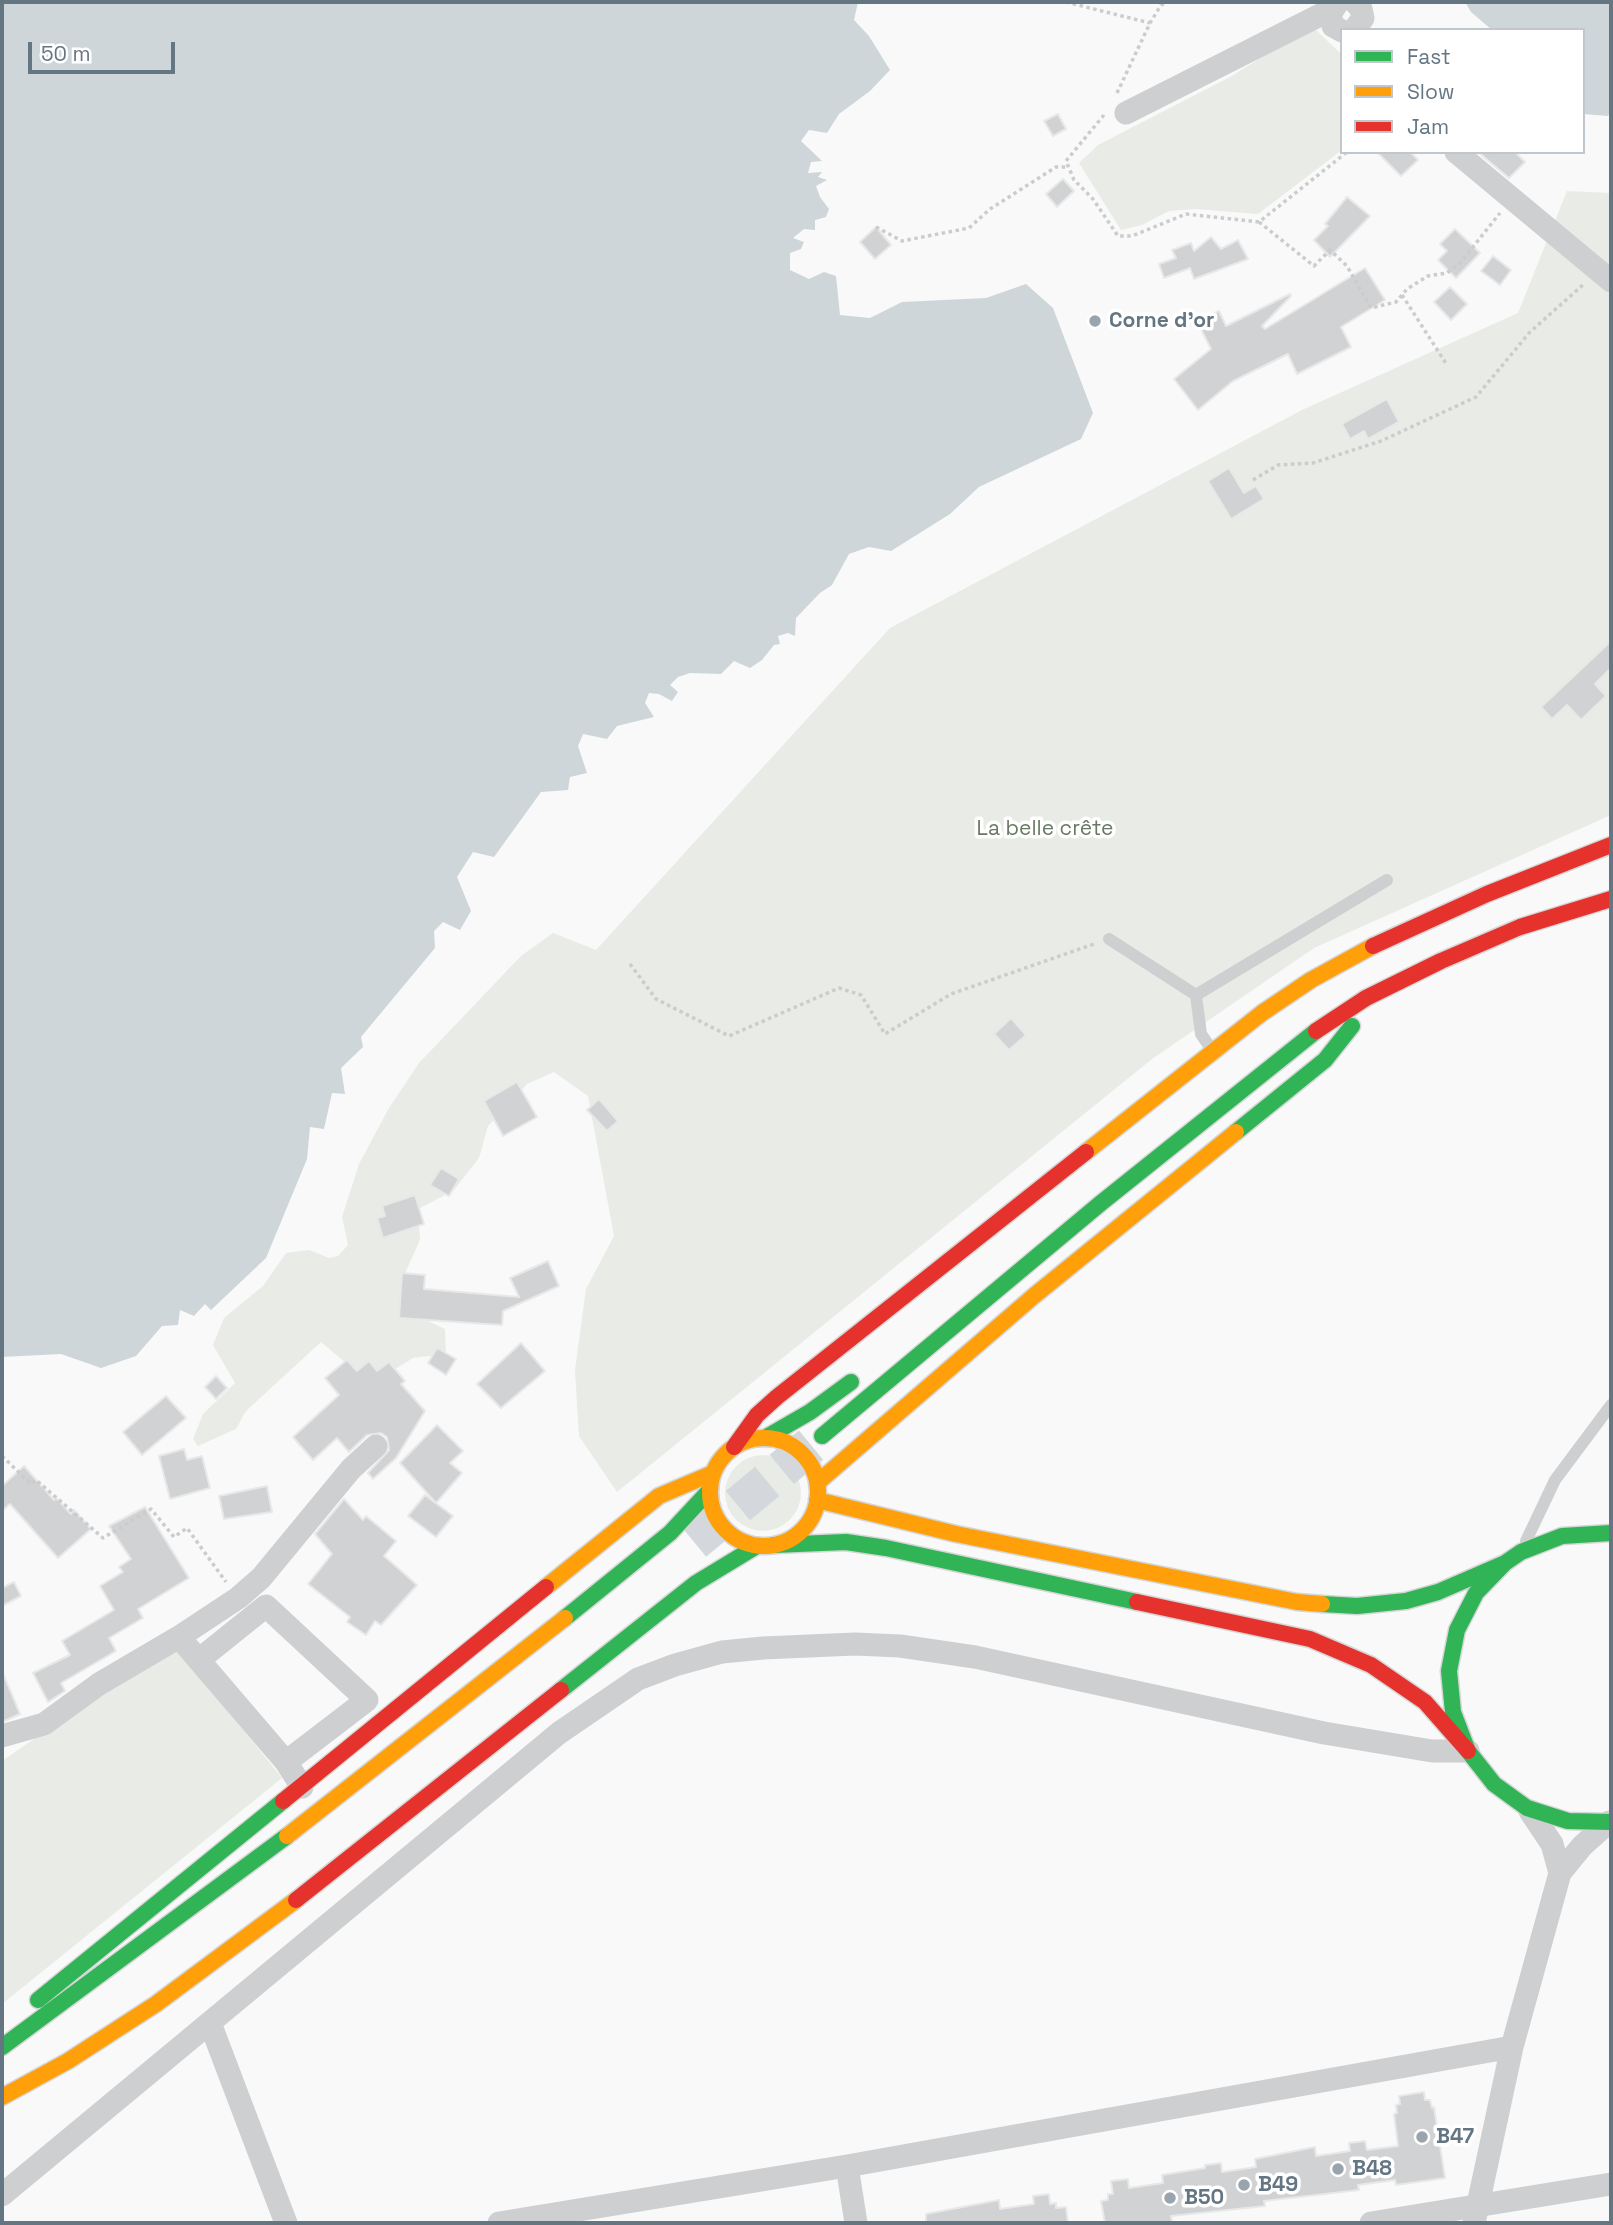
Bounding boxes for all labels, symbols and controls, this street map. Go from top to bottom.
scale bar [32,28,178,72]
legend [1340,28,1585,154]
text: 50 m [41,40,91,67]
text: Fast [1407,43,1451,70]
text: Slow [1407,78,1455,105]
text: Jam [1407,113,1449,140]
place label: Corne d'or [1109,308,1214,334]
marker: Corne d'or [1087,313,1103,329]
park label: La belle crête [977,816,1113,842]
place label: B47 [1436,2124,1474,2150]
marker: B47 [1414,2129,1430,2145]
place label: B48 [1352,2156,1392,2182]
marker: B48 [1330,2161,1346,2177]
place label: B49 [1258,2172,1298,2198]
marker: B49 [1236,2177,1252,2193]
place label: B50 [1184,2185,1224,2211]
marker: B50 [1162,2190,1178,2206]

